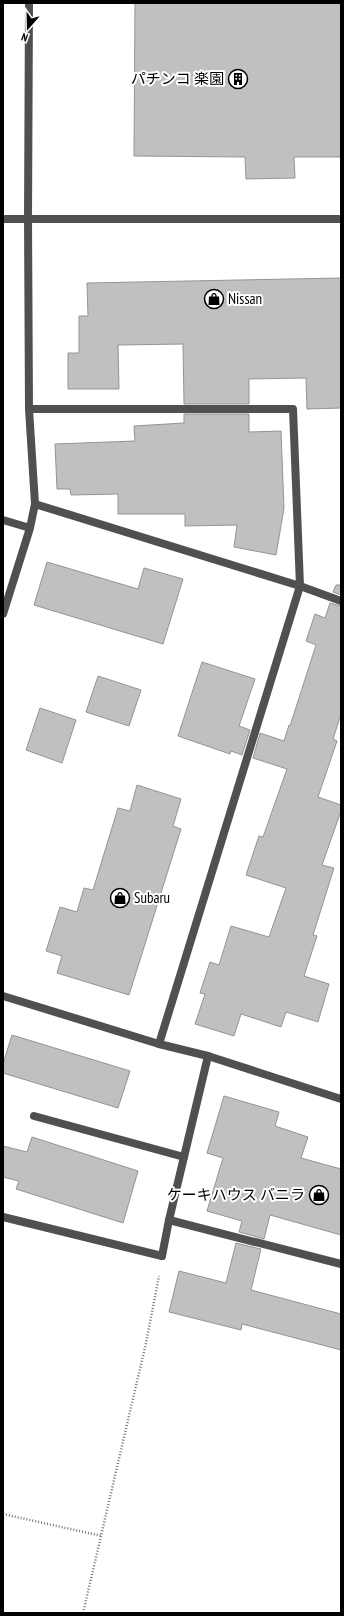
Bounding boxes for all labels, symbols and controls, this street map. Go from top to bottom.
north arrow [8,8,48,48]
text: N [19,30,30,45]
building icon: パチンコ 楽園 [227,68,249,90]
place label: パチンコ 楽園 [131,69,224,88]
shop icon: Nissan [203,288,225,310]
place label: Nissan [228,289,262,308]
shop icon: Subaru [109,887,131,909]
place label: Subaru [134,888,170,907]
shop icon: ケーキハウス バニラ [308,1184,330,1206]
place label: ケーキハウス バニラ [167,1185,305,1204]

